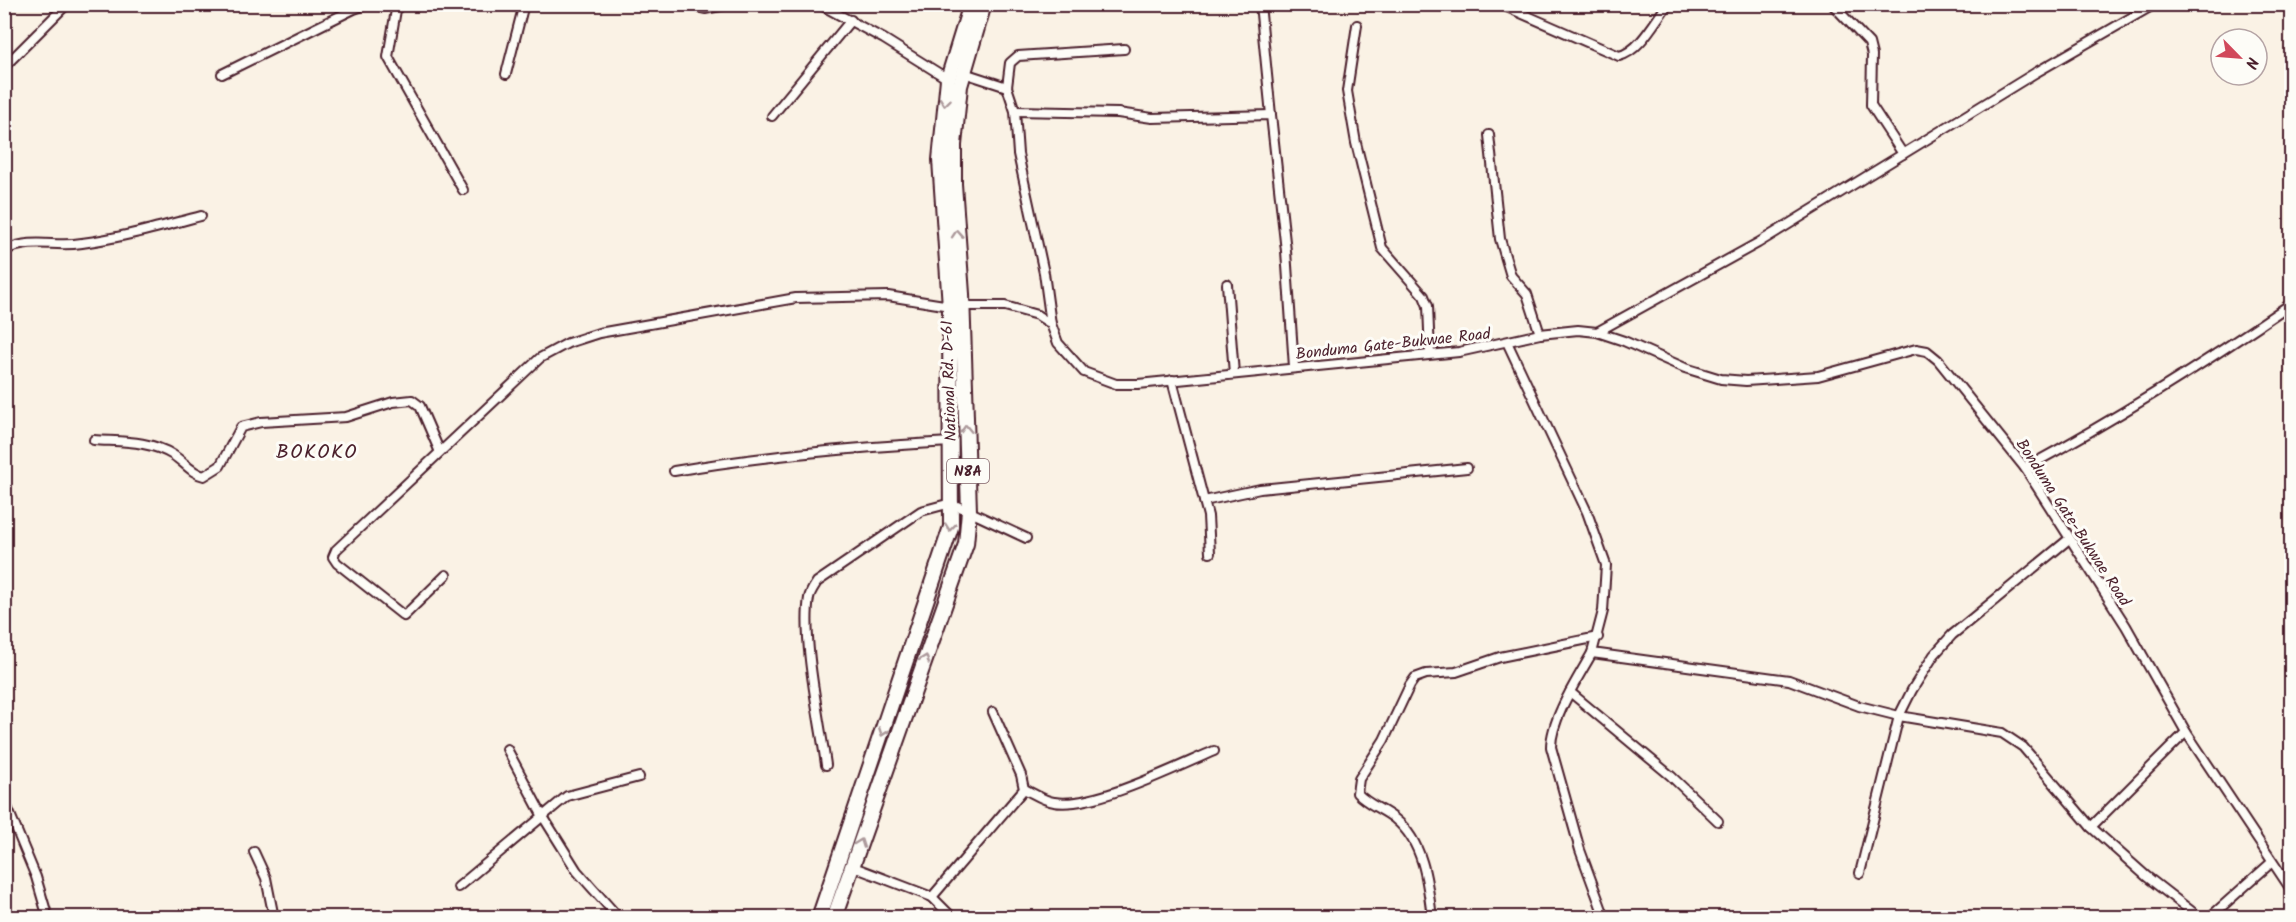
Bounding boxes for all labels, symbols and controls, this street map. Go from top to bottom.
north arrow [2209,27,2269,87]
text: N [2238,53,2265,73]
one-way arrow [939,97,952,106]
one-way arrow [951,230,964,239]
street label: National Rd. D-61 [935,320,964,442]
street label: Bonduma Gate-Bukwae Road [1295,322,1493,367]
one-way arrow [960,425,973,434]
street label: Bonduma Gate-Bukwae Road [2009,434,2137,613]
district label: BOKOKO [276,437,358,469]
road number: N8A [947,459,989,483]
one-way arrow [944,522,957,531]
one-way arrow [918,654,931,665]
one-way arrow [878,726,890,737]
one-way arrow [853,838,865,849]

